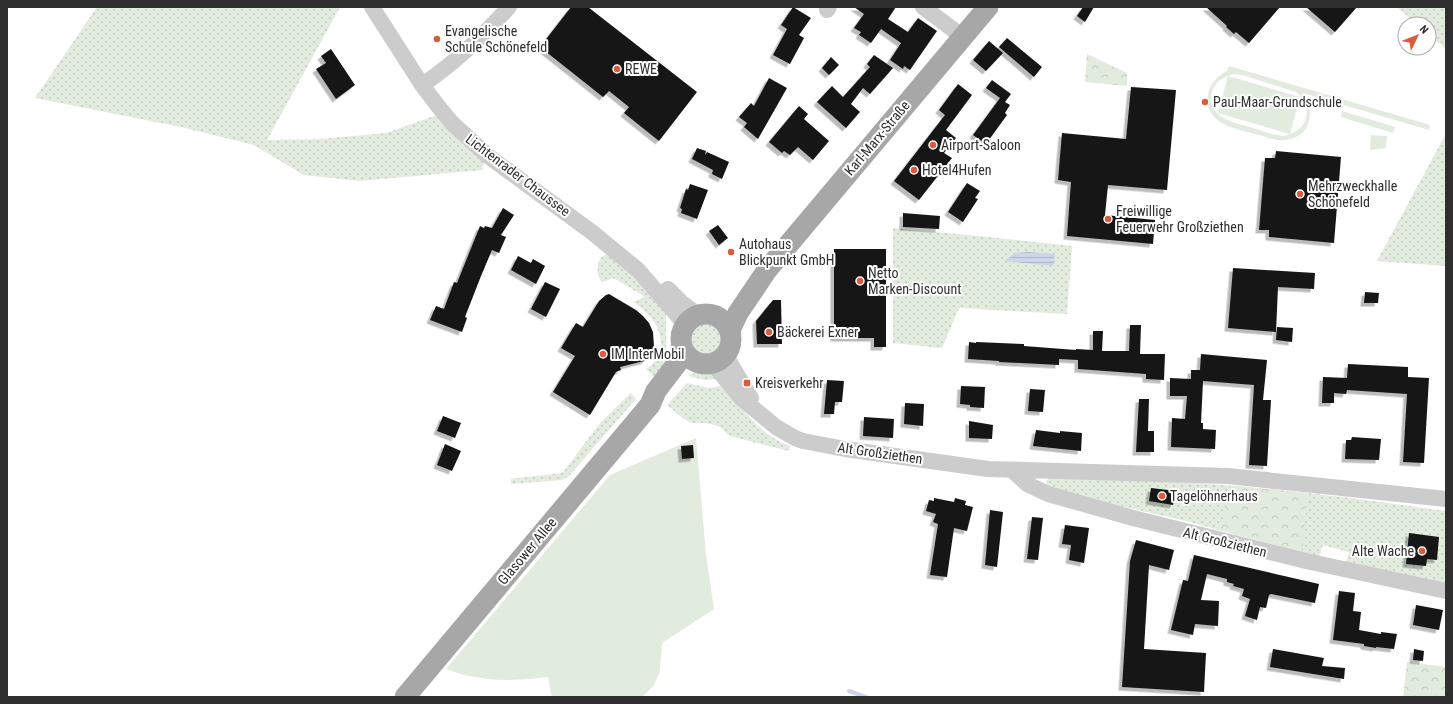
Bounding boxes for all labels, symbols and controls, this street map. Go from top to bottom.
north arrow [1397,16,1437,56]
place label: Evangelische Schule Schönefeld [445,23,547,55]
text: N [1417,23,1431,37]
marker: Evangelische Schule Schönefeld [432,34,442,44]
place label: REWE [625,61,657,77]
marker: REWE [612,64,622,74]
place label: Paul-Maar-Grundschule [1213,94,1342,110]
street label: Karl-Marx-Straße [841,97,913,179]
marker: Paul-Maar-Grundschule [1200,97,1210,107]
street label: Lichtenrader Chaussee [463,131,574,220]
place label: Airport-Saloon [941,137,1021,153]
marker: Airport-Saloon [928,140,938,150]
place label: Hotel4Hufen [922,162,992,178]
marker: Hotel4Hufen [909,165,919,175]
place label: Mehrzweckhalle Schönefeld [1308,178,1398,210]
marker: Mehrzweckhalle Schönefeld [1295,189,1305,199]
place label: Freiwillige Feuerwehr Großziethen [1116,203,1244,235]
marker: Freiwillige Feuerwehr Großziethen [1103,214,1113,224]
place label: Autohaus Blickpunkt GmbH [739,236,834,268]
marker: Autohaus Blickpunkt GmbH [726,247,736,257]
place label: Netto Marken-Discount [868,265,961,297]
marker: Netto Marken-Discount [855,276,865,286]
place label: Bäckerei Exner [777,324,858,340]
marker: Bäckerei Exner [764,327,774,337]
place label: IM InterMobil [611,346,684,362]
marker: IM InterMobil [598,349,608,359]
place label: Kreisverkehr [755,375,823,391]
marker: Kreisverkehr [742,378,752,388]
street label: Alt Großziethen [837,439,923,467]
place label: Tagelöhnerhaus [1170,488,1258,504]
marker: Tagelöhnerhaus [1157,491,1167,501]
street label: Glasower Allee [494,514,560,588]
street label: Alt Großziethen [1182,524,1268,560]
place label: Alte Wache [1352,543,1414,559]
marker: Alte Wache [1417,546,1427,556]

